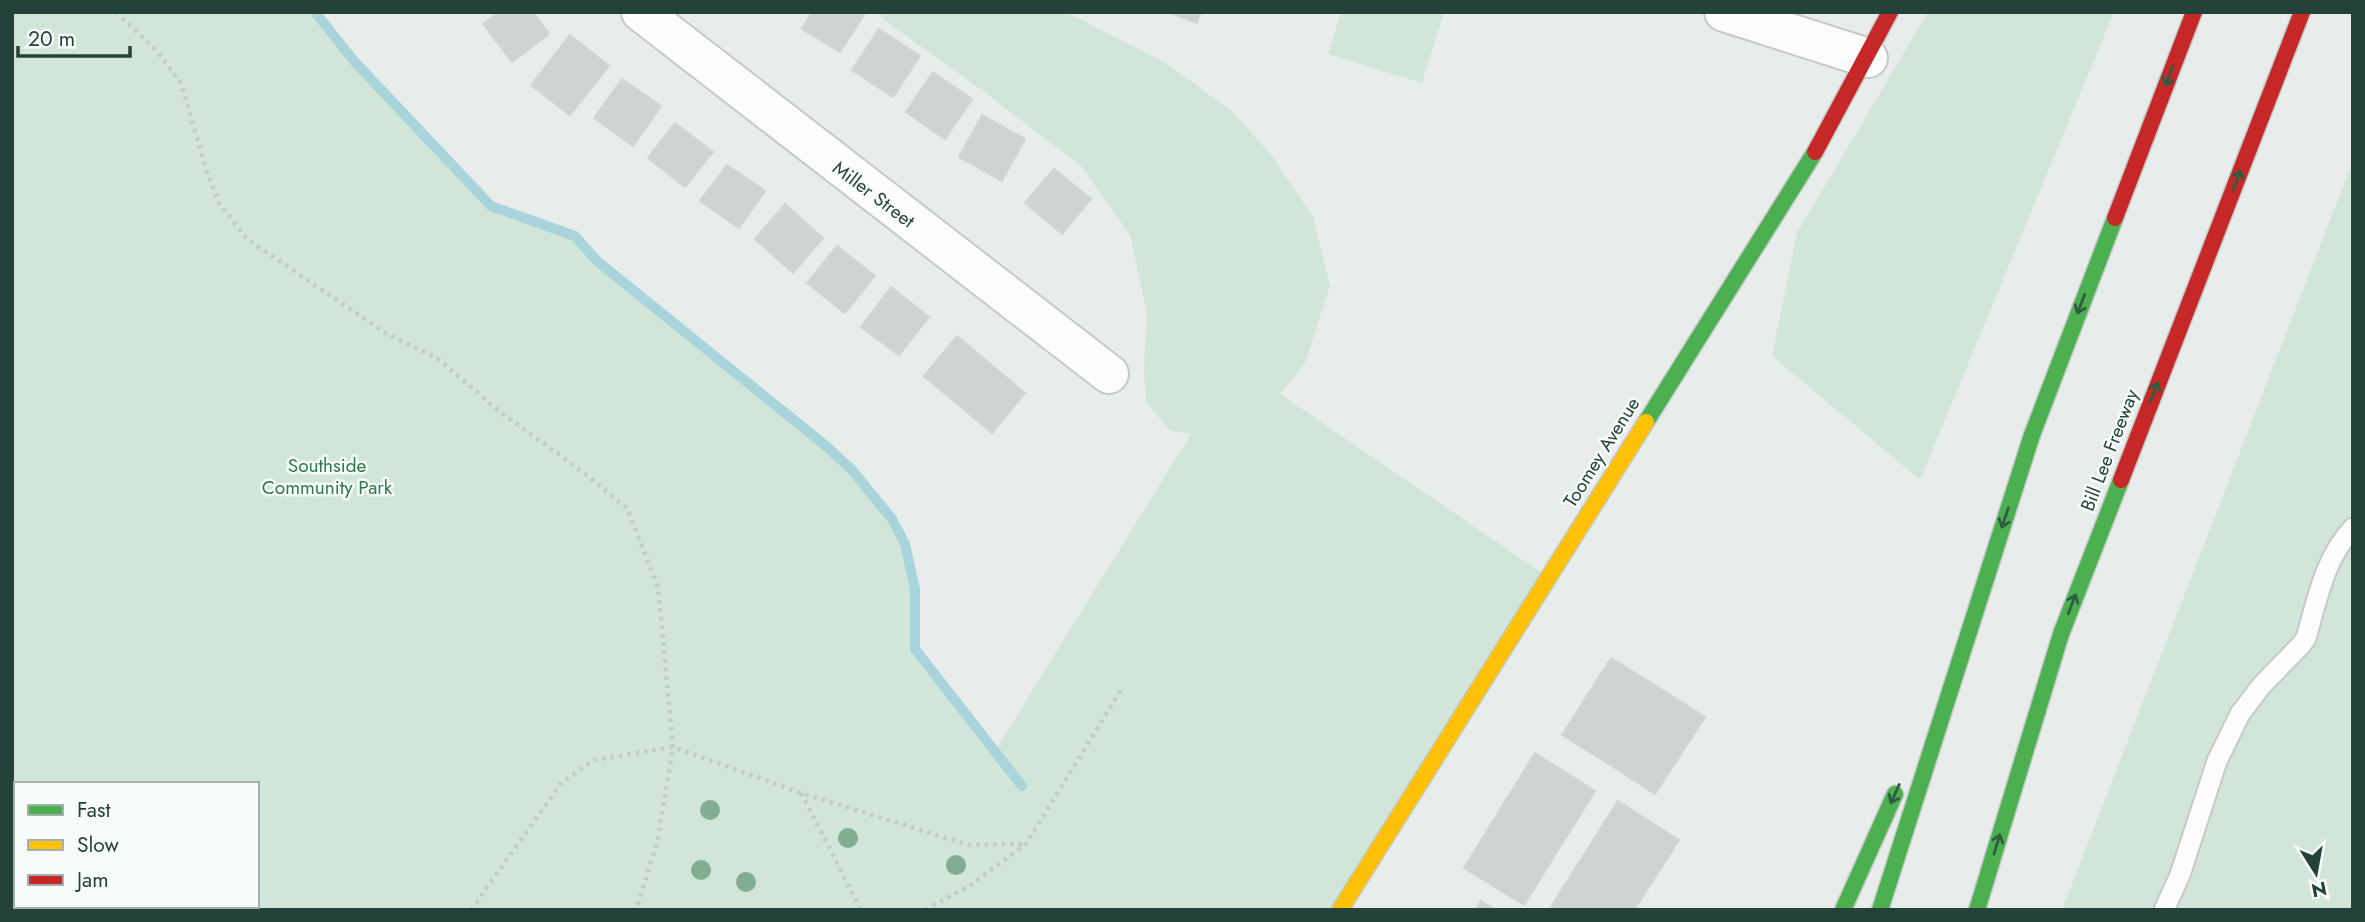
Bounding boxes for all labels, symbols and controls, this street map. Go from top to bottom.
scale bar [18,14,130,58]
text: 20 m [28,24,75,54]
one-way arrow [2162,64,2175,86]
street label: Miller Street [827,155,921,234]
one-way arrow [2231,170,2244,191]
one-way arrow [2074,292,2086,314]
one-way arrow [2149,382,2162,403]
street label: Bill Lee Freeway [2074,385,2145,515]
street label: Toomey Avenue [1557,392,1646,513]
park label: Southside Community Park [262,452,393,501]
one-way arrow [1998,507,2011,529]
one-way arrow [2067,594,2080,616]
legend [14,782,259,908]
one-way arrow [1888,783,1901,804]
text: Fast [77,795,110,825]
text: Slow [77,830,119,860]
one-way arrow [1991,834,2004,856]
north arrow [2281,838,2351,908]
text: Jam [74,865,109,895]
text: N [2309,875,2329,904]

